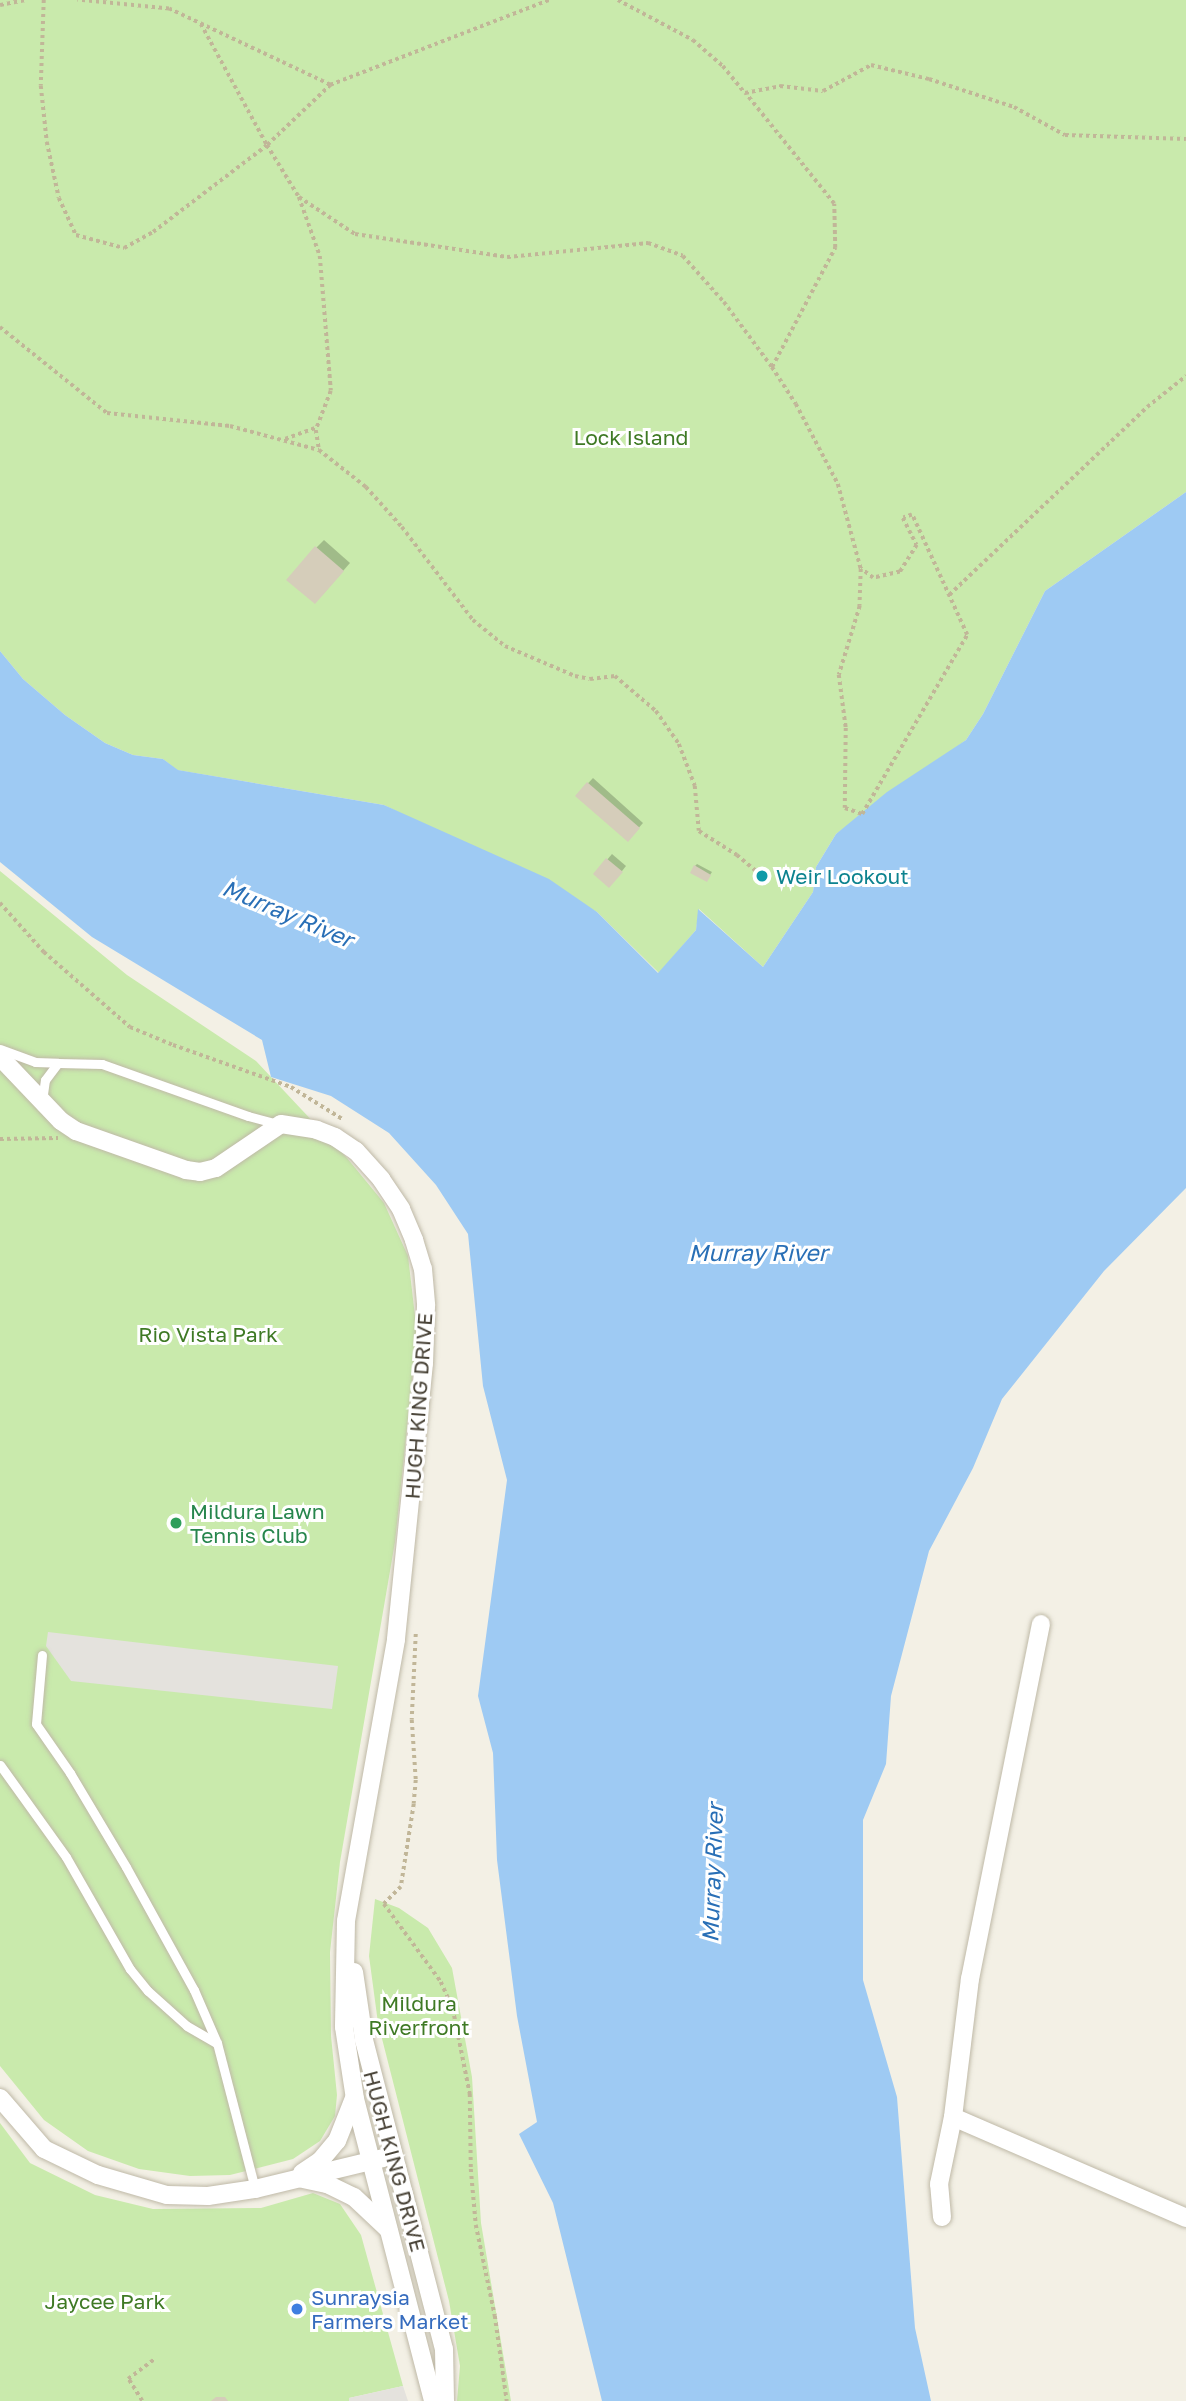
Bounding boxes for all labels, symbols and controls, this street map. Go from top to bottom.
park label: Lock Island [573,424,689,450]
place label: Weir Lookout [776,863,909,889]
marker: Weir Lookout [754,868,770,884]
water label: Murray River [219,873,357,953]
water label: Murray River [688,1238,828,1266]
street label: HUGH KING DRIVE [399,1312,437,1500]
park label: Rio Vista Park [138,1321,278,1347]
place label: Mildura Lawn Tennis Club [190,1498,325,1548]
marker: Mildura Lawn Tennis Club [168,1515,184,1531]
water label: Murray River [696,1803,728,1943]
park label: Mildura Riverfront [368,1990,470,2040]
street label: HUGH KING DRIVE [359,2067,431,2255]
place label: Sunraysia Farmers Market [311,2284,469,2334]
park label: Jaycee Park [45,2288,165,2314]
marker: Sunraysia Farmers Market [289,2301,305,2317]

